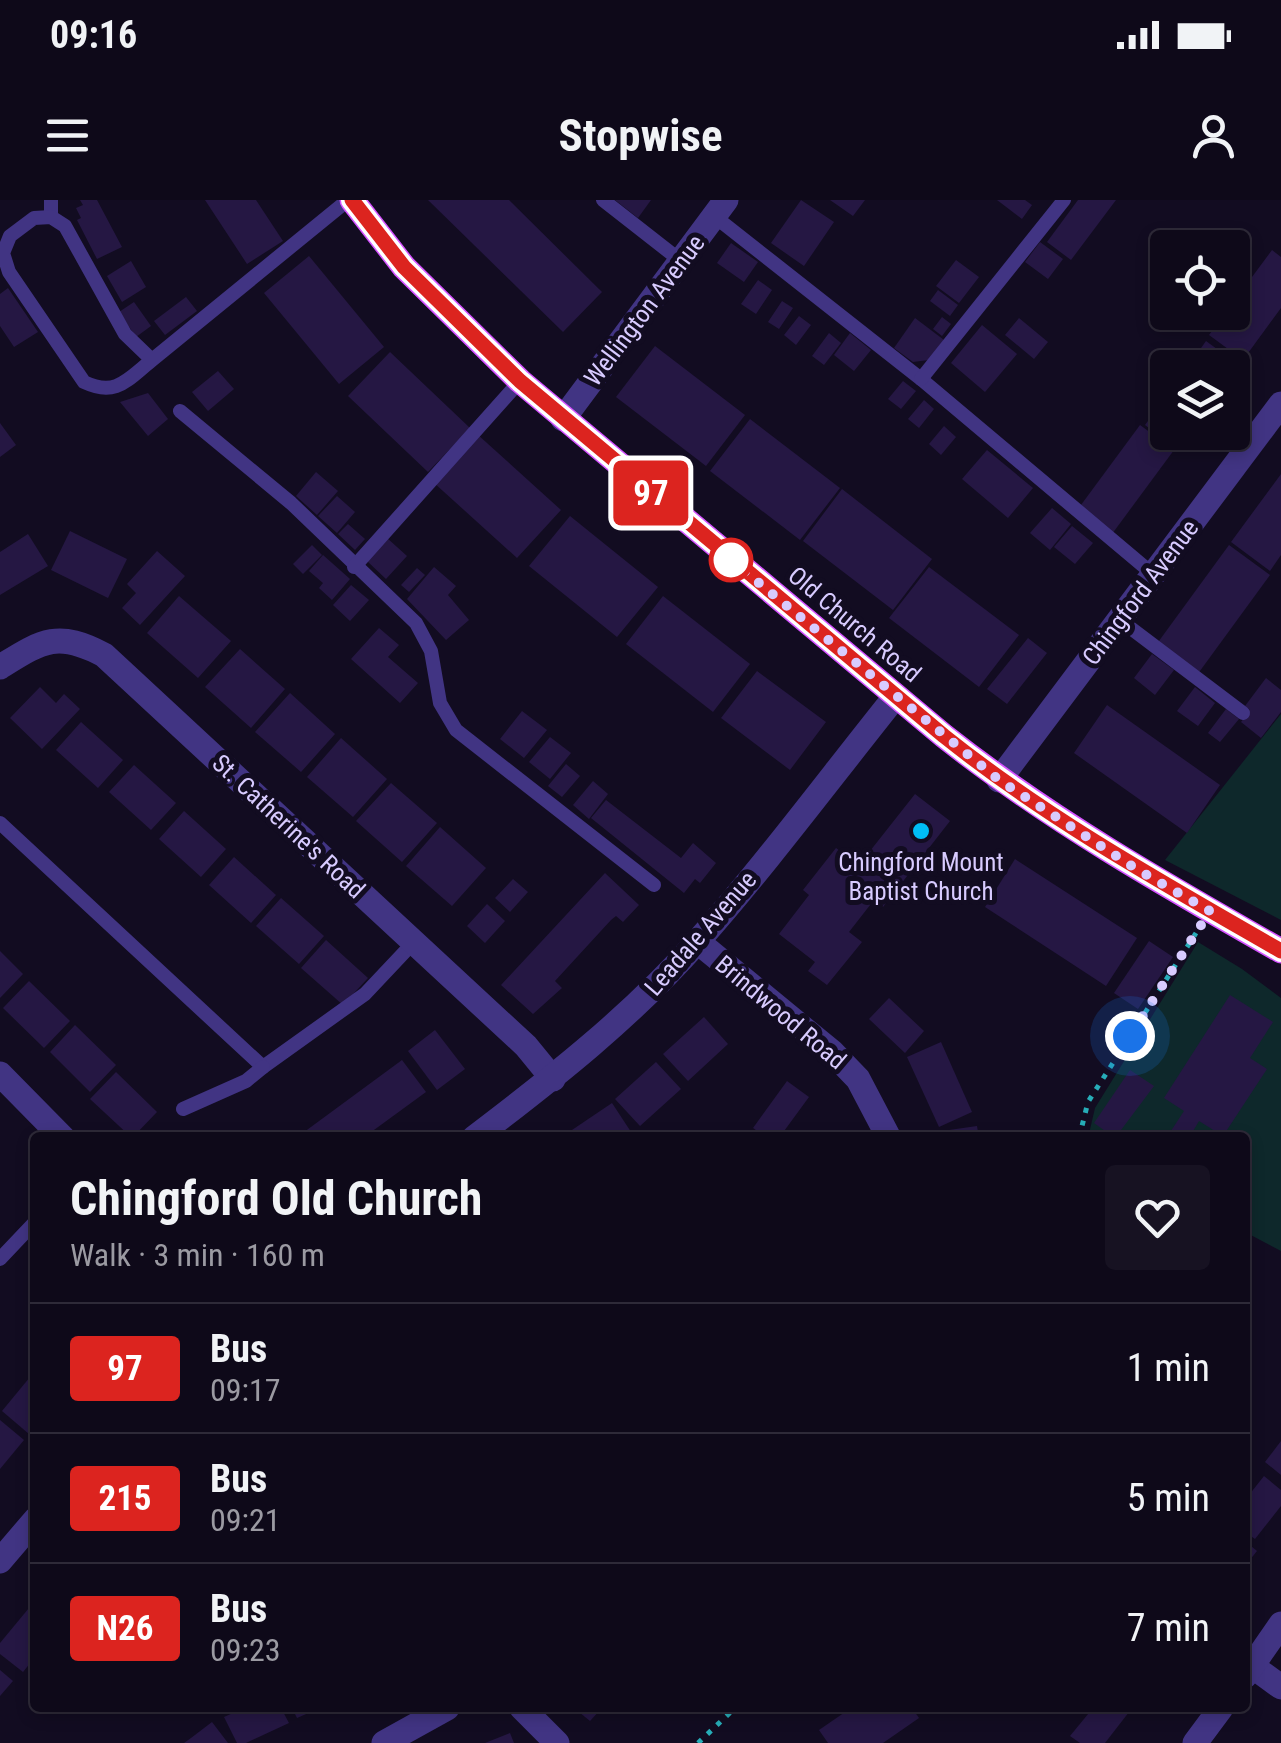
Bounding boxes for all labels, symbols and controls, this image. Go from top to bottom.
text: 09:16 [50,13,137,57]
icon: menu [40,108,95,163]
icon: person [1186,108,1241,163]
text: Stopwise [559,109,722,162]
street label: Wellington Avenue [578,229,711,392]
map controls [1150,230,1250,450]
button: locate [1150,230,1250,330]
button: layers [1150,350,1250,450]
line badge: 97 [606,460,696,526]
text: 97 [633,473,669,514]
street label: Chingford Avenue [1076,514,1204,671]
unlabelled marker [710,539,752,581]
street label: Old Church Road [782,561,927,688]
street label: St. Catherine's Road [206,748,371,904]
marker: Chingford Mount Baptist Church [910,820,932,842]
place label: Chingford Mount Baptist Church [838,848,1004,906]
street label: Leadale Avenue [639,865,762,1001]
street label: Brindwood Road [710,949,852,1075]
your location [1105,1011,1155,1061]
button: heart [1105,1165,1210,1270]
text: Chingford Old Church [70,1170,482,1227]
text: Walk · 3 min · 160 m [70,1236,325,1274]
text: Bus [210,1327,267,1371]
text: 1 min [1127,1346,1210,1390]
text: 97 [107,1348,143,1389]
text: 09:17 [210,1371,281,1409]
text: Bus [210,1457,267,1501]
text: 5 min [1127,1476,1210,1520]
text: 215 [98,1478,152,1519]
text: 09:21 [210,1501,281,1539]
text: Bus [210,1587,267,1631]
text: 7 min [1127,1606,1210,1650]
text: N26 [97,1608,153,1649]
text: 09:23 [210,1631,281,1669]

